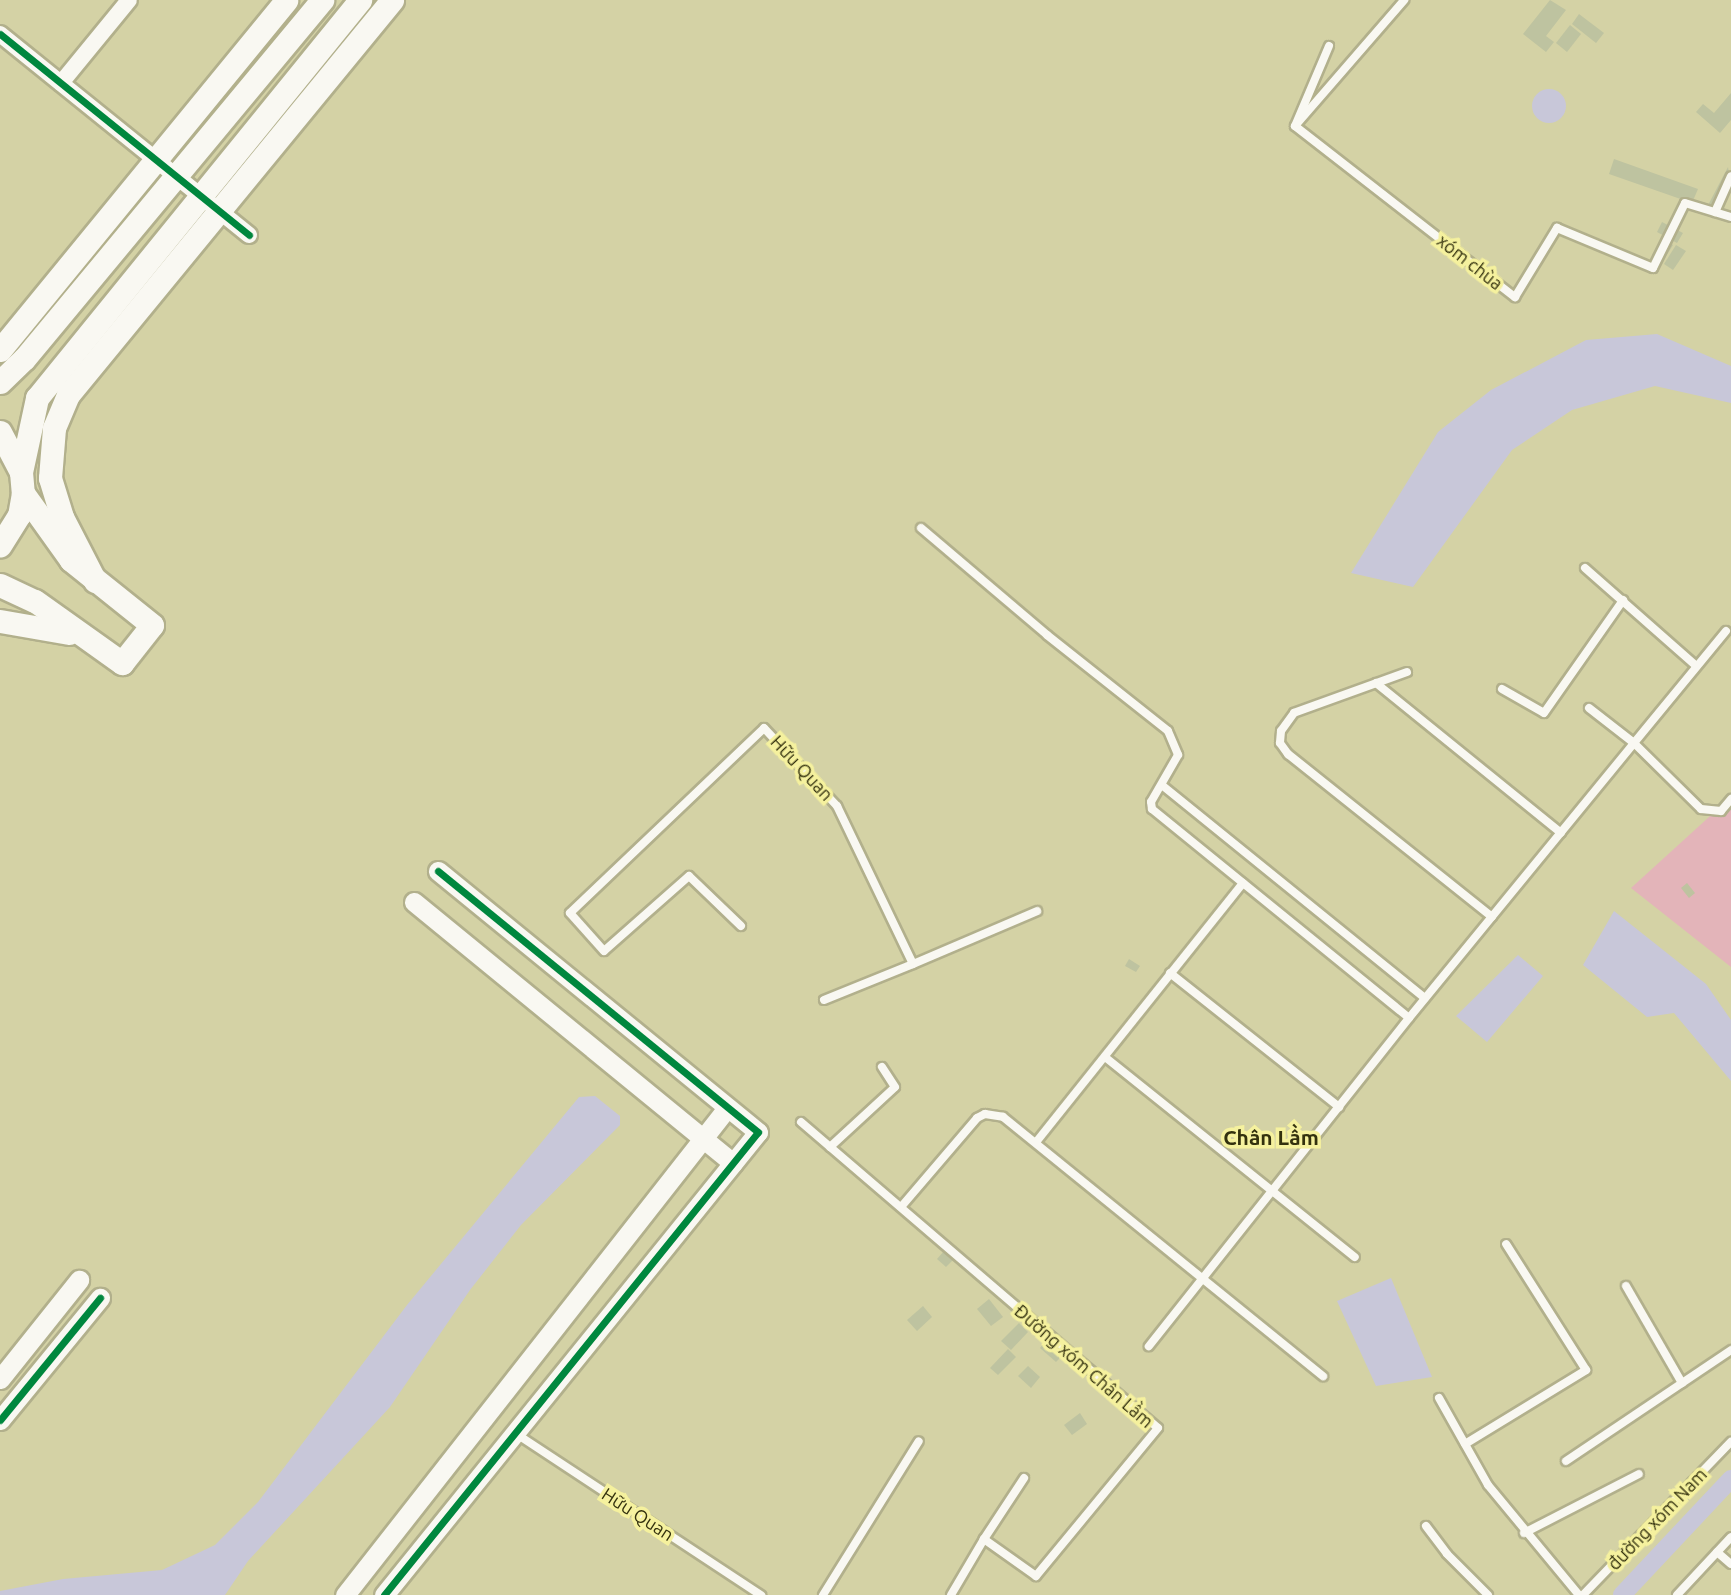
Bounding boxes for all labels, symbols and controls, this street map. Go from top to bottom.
street label: xóm chùa [1433,230,1507,294]
street label: Hữu Quan [766,731,838,805]
district label: Chân Lầm [1223,1124,1319,1150]
street label: Đường xóm Chân Lầm [1010,1300,1158,1432]
street label: đường xóm Nam [1603,1464,1711,1574]
street label: Hữu Quan [598,1483,678,1545]

